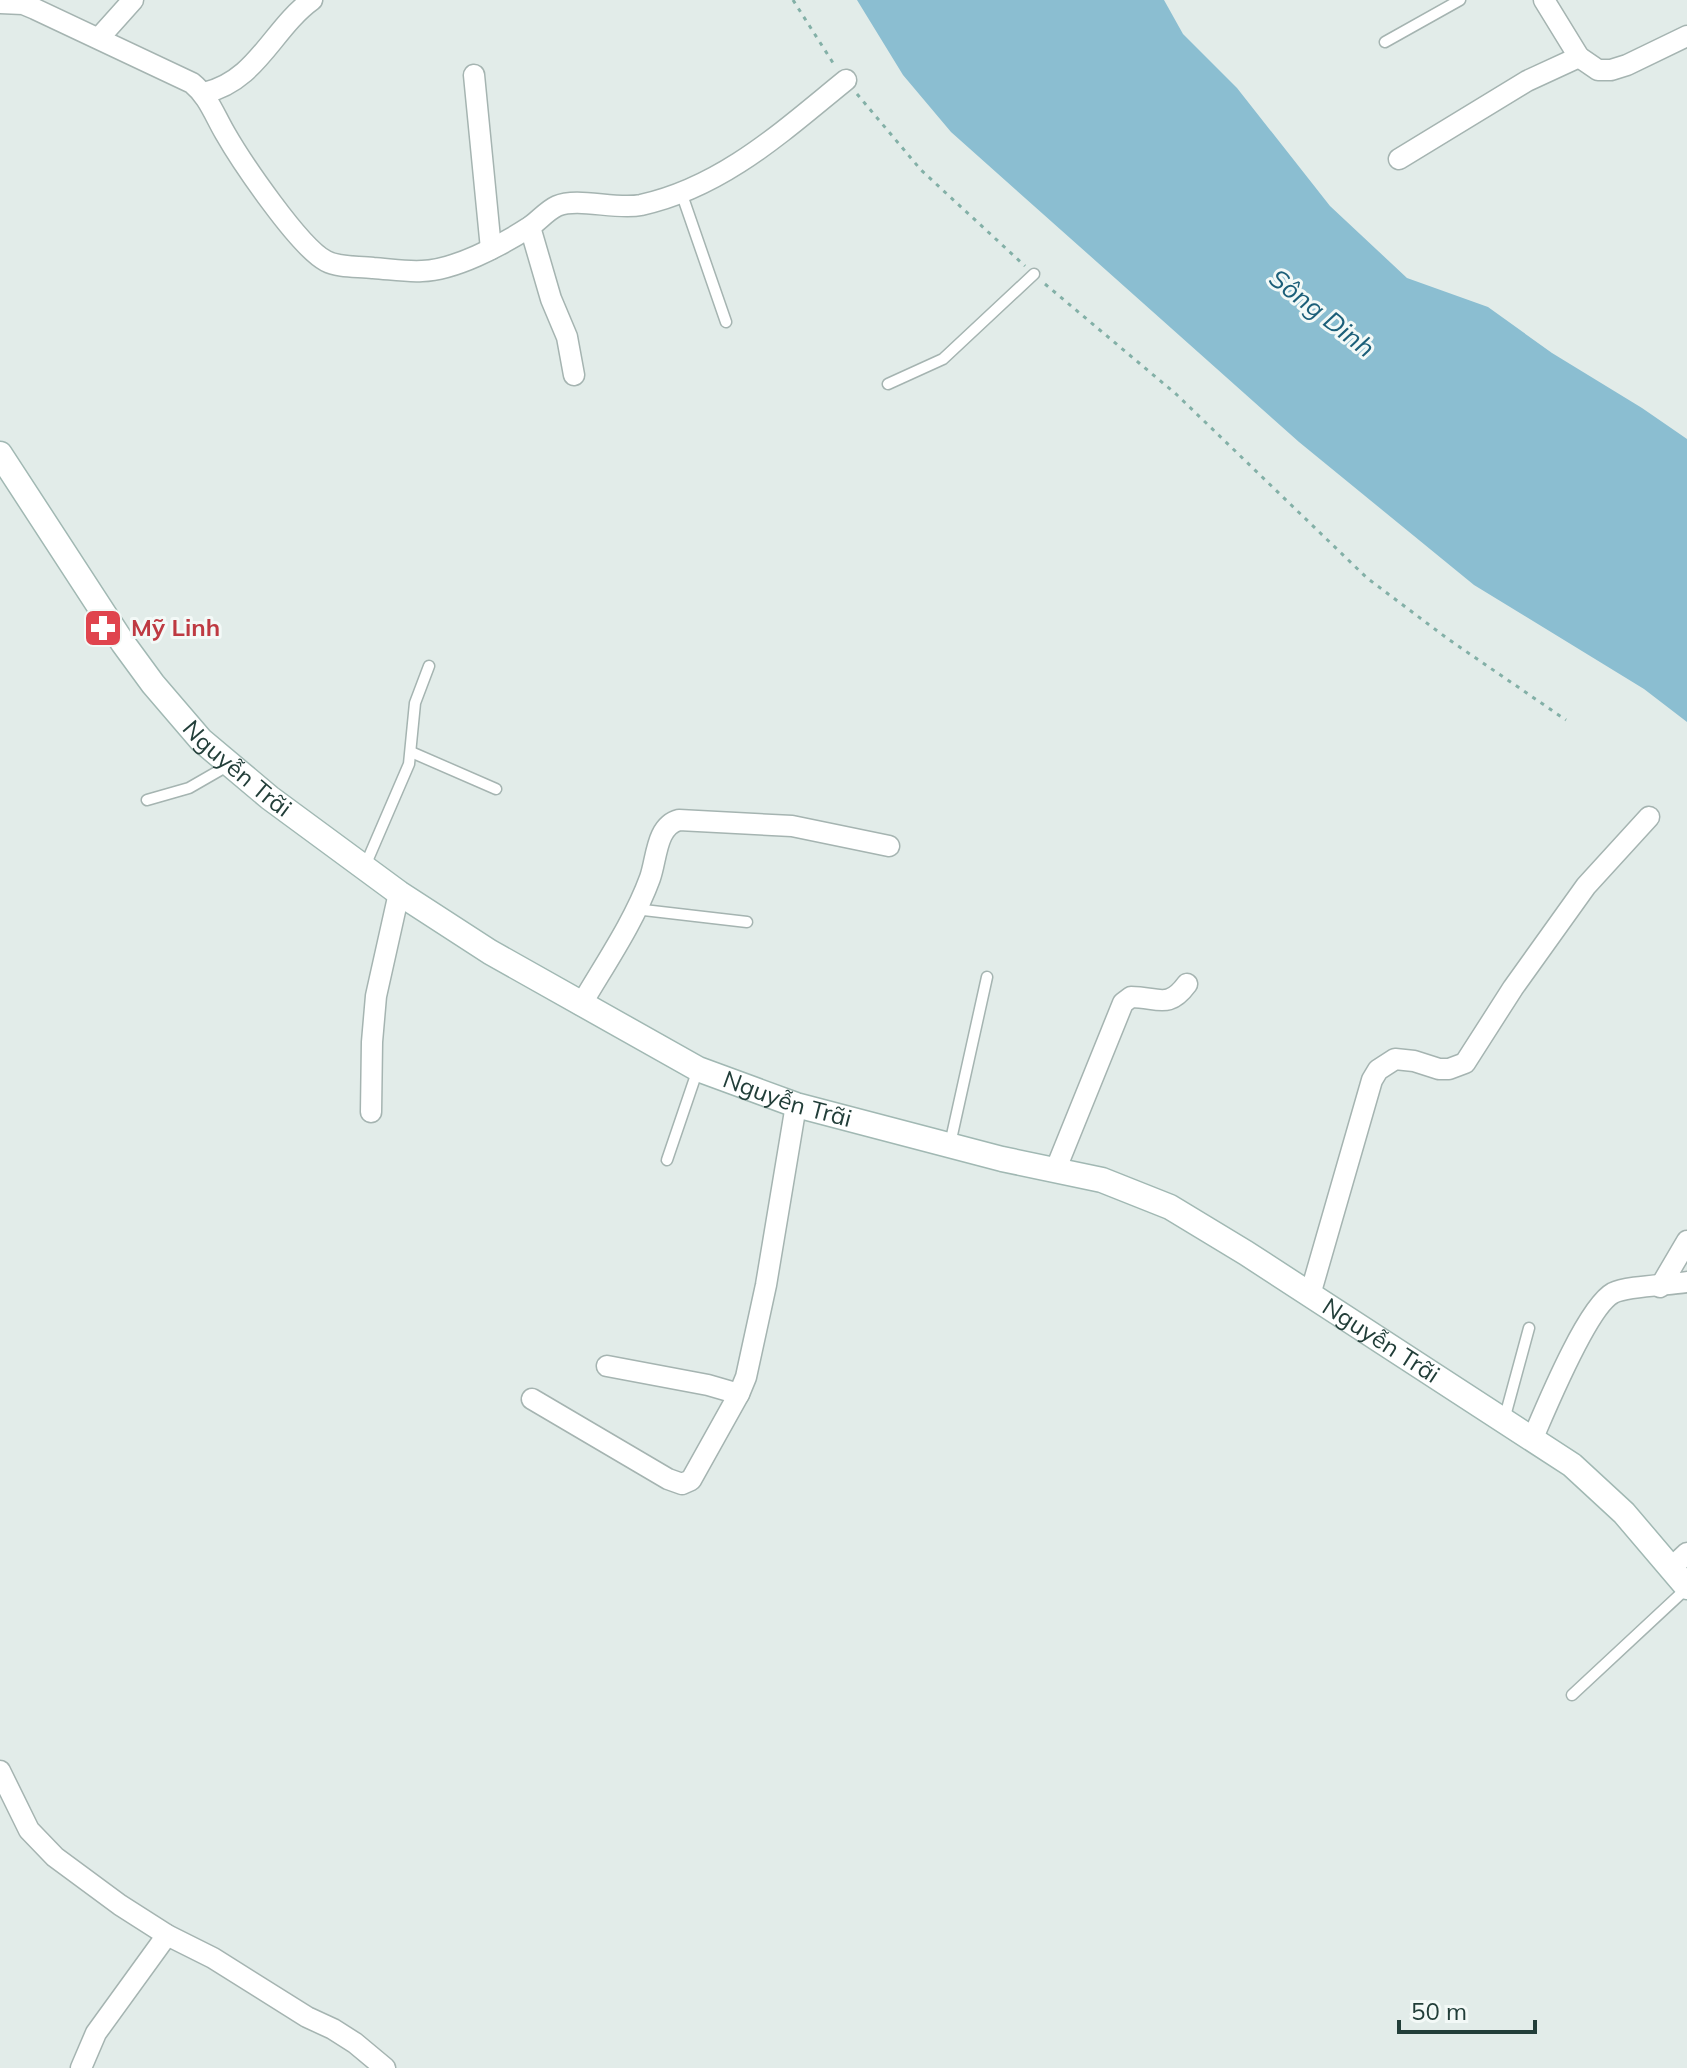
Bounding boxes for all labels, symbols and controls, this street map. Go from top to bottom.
water label: Sông Dinh [1263,261,1382,364]
pharmacy icon: Mỹ Linh [82,607,124,649]
place label: Mỹ Linh [131,612,220,642]
street label: Nguyễn Trãi [177,714,298,823]
street label: Nguyễn Trãi [719,1063,855,1133]
street label: Nguyễn Trãi [1317,1291,1446,1389]
scale bar [1399,1984,1535,2034]
text: 50 m [1411,1996,1467,2026]

